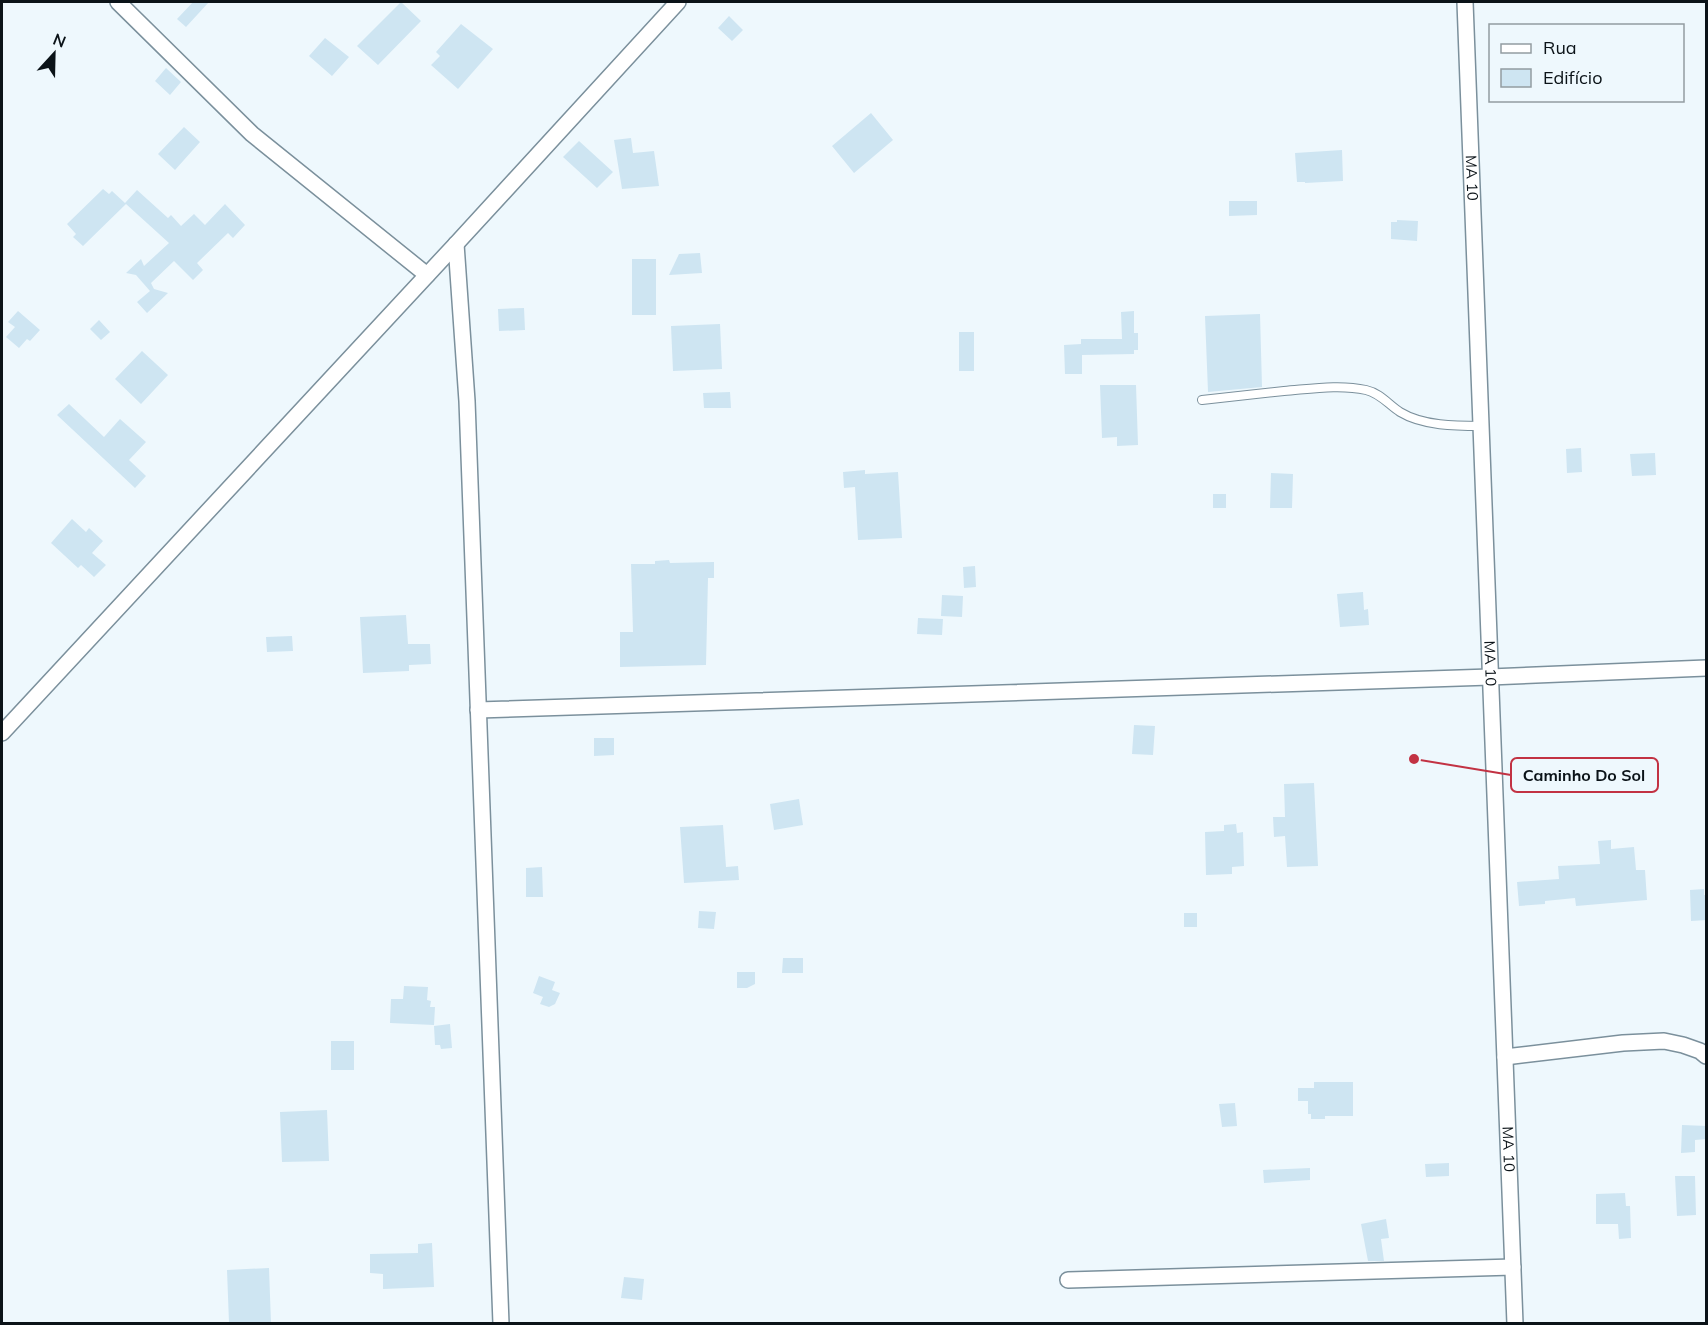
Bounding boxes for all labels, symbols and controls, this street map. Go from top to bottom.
north arrow [24,24,84,84]
legend [1489,24,1684,102]
text: N [50,29,69,52]
text: Rua [1543,36,1577,59]
text: Edifício [1543,66,1602,89]
street label: MA 10 [1462,155,1483,201]
street label: MA 10 [1480,640,1501,687]
callout: Caminho Do Sol [1511,758,1658,792]
text: Caminho Do Sol [1523,765,1645,785]
street label: MA 10 [1499,1126,1519,1172]

